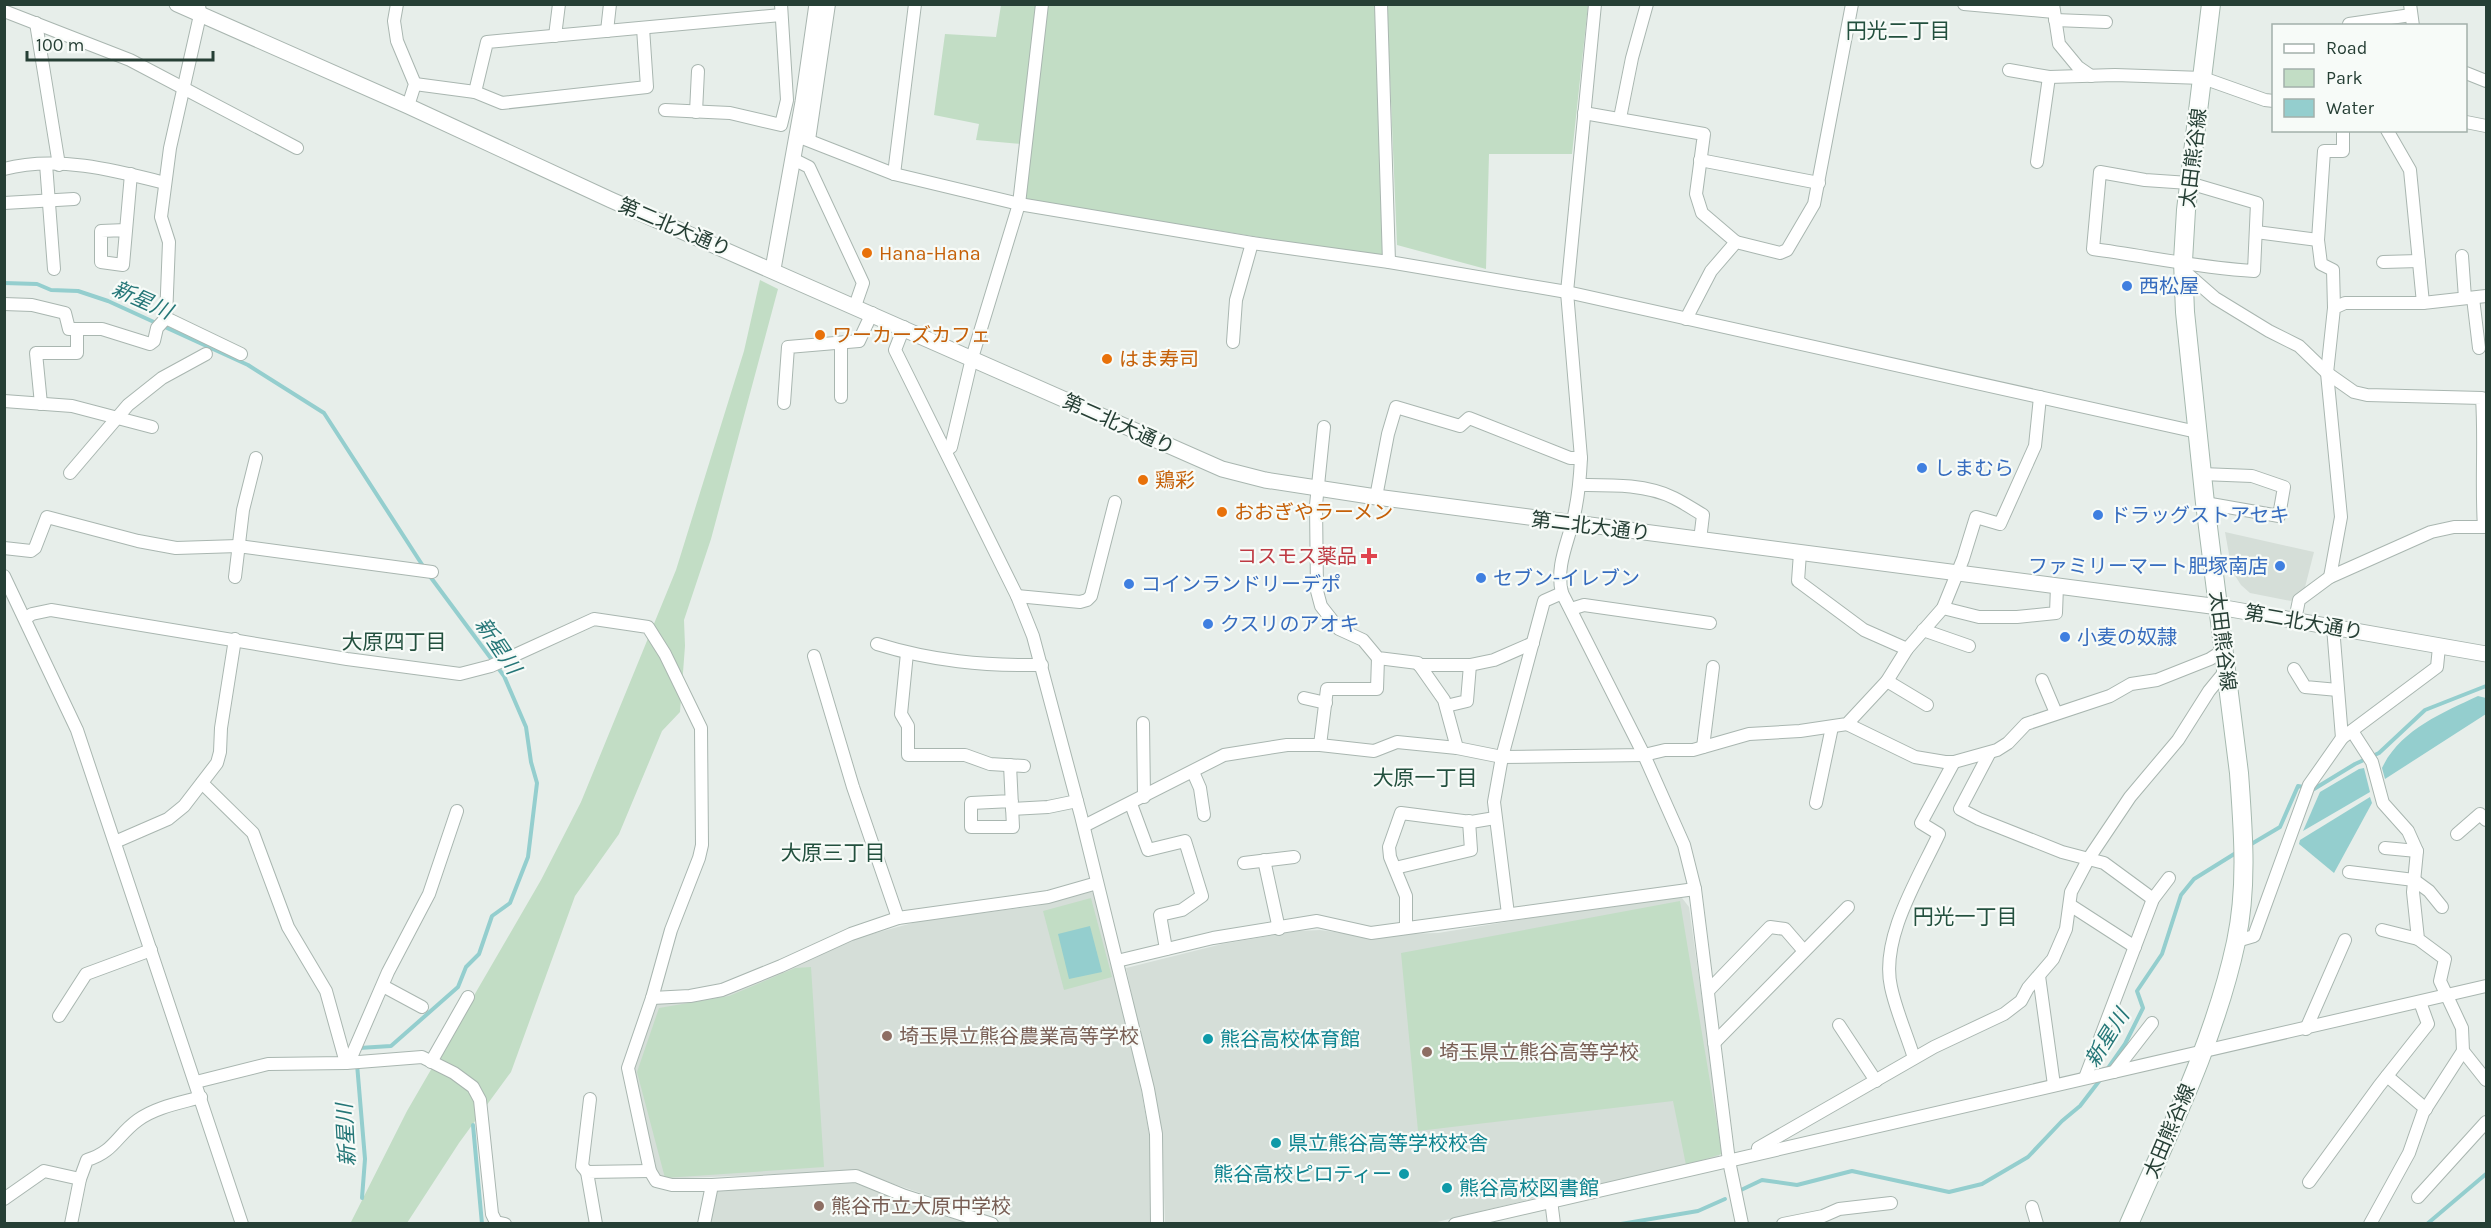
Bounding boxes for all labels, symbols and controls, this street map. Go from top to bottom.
district label: 円光二丁目 [1846,19,1951,43]
scale bar [27,24,213,62]
legend [2272,24,2467,132]
text: 100 m [36,34,84,56]
text: Road [2326,37,2367,59]
text: Park [2326,67,2363,89]
text: Water [2326,97,2374,119]
street label: 太田熊谷線 [2176,107,2211,209]
street label: 第二北大通り [615,193,735,261]
place label: Hana-Hana [879,242,981,265]
marker: Hana-Hana [860,246,874,260]
place label: 西松屋 [2139,275,2199,298]
water label: 新星川 [108,276,177,325]
marker: 西松屋 [2120,279,2134,293]
place label: ワーカーズカフェ [832,324,991,347]
marker: ワーカーズカフェ [813,328,827,342]
place label: はま寿司 [1119,348,1199,371]
marker: はま寿司 [1100,352,1114,366]
street label: 第二北大通り [1059,390,1178,459]
place label: しまむら [1934,457,2014,480]
marker: しまむら [1915,461,1929,475]
place label: 鶏彩 [1155,469,1195,492]
marker: 鶏彩 [1136,473,1150,487]
place label: おおぎやラーメン [1234,501,1393,524]
place label: ドラッグストアセキ [2110,504,2290,527]
marker: おおぎやラーメン [1215,505,1229,519]
street label: 第二北大通り [1530,508,1652,545]
marker: ドラッグストアセキ [2091,508,2105,522]
place label: コスモス薬品 [1237,545,1357,568]
marker: コスモス薬品 [1362,549,1376,563]
place label: ファミリーマート肥塚南店 [2028,555,2268,578]
marker: ファミリーマート肥塚南店 [2273,559,2287,573]
place label: セブン-イレブン [1493,567,1640,590]
marker: セブン-イレブン [1474,571,1488,585]
place label: コインランドリーデポ [1141,573,1341,596]
marker: コインランドリーデポ [1122,577,1136,591]
street label: 太田熊谷線 [2205,590,2240,692]
street label: 第二北大通り [2243,601,2365,644]
water label: 新星川 [470,613,527,680]
place label: クスリのアオキ [1220,613,1359,636]
marker: クスリのアオキ [1201,617,1215,631]
place label: 小麦の奴隷 [2077,626,2177,649]
district label: 大原四丁目 [342,630,447,654]
marker: 小麦の奴隷 [2058,630,2072,644]
district label: 大原一丁目 [1373,766,1478,790]
district label: 大原三丁目 [781,841,886,865]
district label: 円光一丁目 [1913,905,2018,929]
water label: 新星川 [2080,1003,2135,1071]
place label: 埼玉県立熊谷農業高等学校 [899,1025,1139,1048]
place label: 熊谷高校体育館 [1220,1028,1360,1051]
marker: 埼玉県立熊谷農業高等学校 [880,1029,894,1043]
marker: 熊谷高校体育館 [1201,1032,1215,1046]
place label: 埼玉県立熊谷高等学校 [1439,1041,1639,1064]
marker: 埼玉県立熊谷高等学校 [1420,1045,1434,1059]
street label: 太田熊谷線 [2139,1081,2200,1182]
water label: 新星川 [332,1101,360,1167]
place label: 県立熊谷高等学校校舎 [1288,1132,1488,1155]
marker: 県立熊谷高等学校校舎 [1269,1136,1283,1150]
place label: 熊谷高校ピロティー [1213,1163,1392,1186]
marker: 熊谷高校ピロティー [1397,1167,1411,1181]
place label: 熊谷高校図書館 [1459,1177,1599,1200]
marker: 熊谷高校図書館 [1440,1181,1454,1195]
place label: 熊谷市立大原中学校 [831,1195,1011,1218]
marker: 熊谷市立大原中学校 [812,1199,826,1213]

